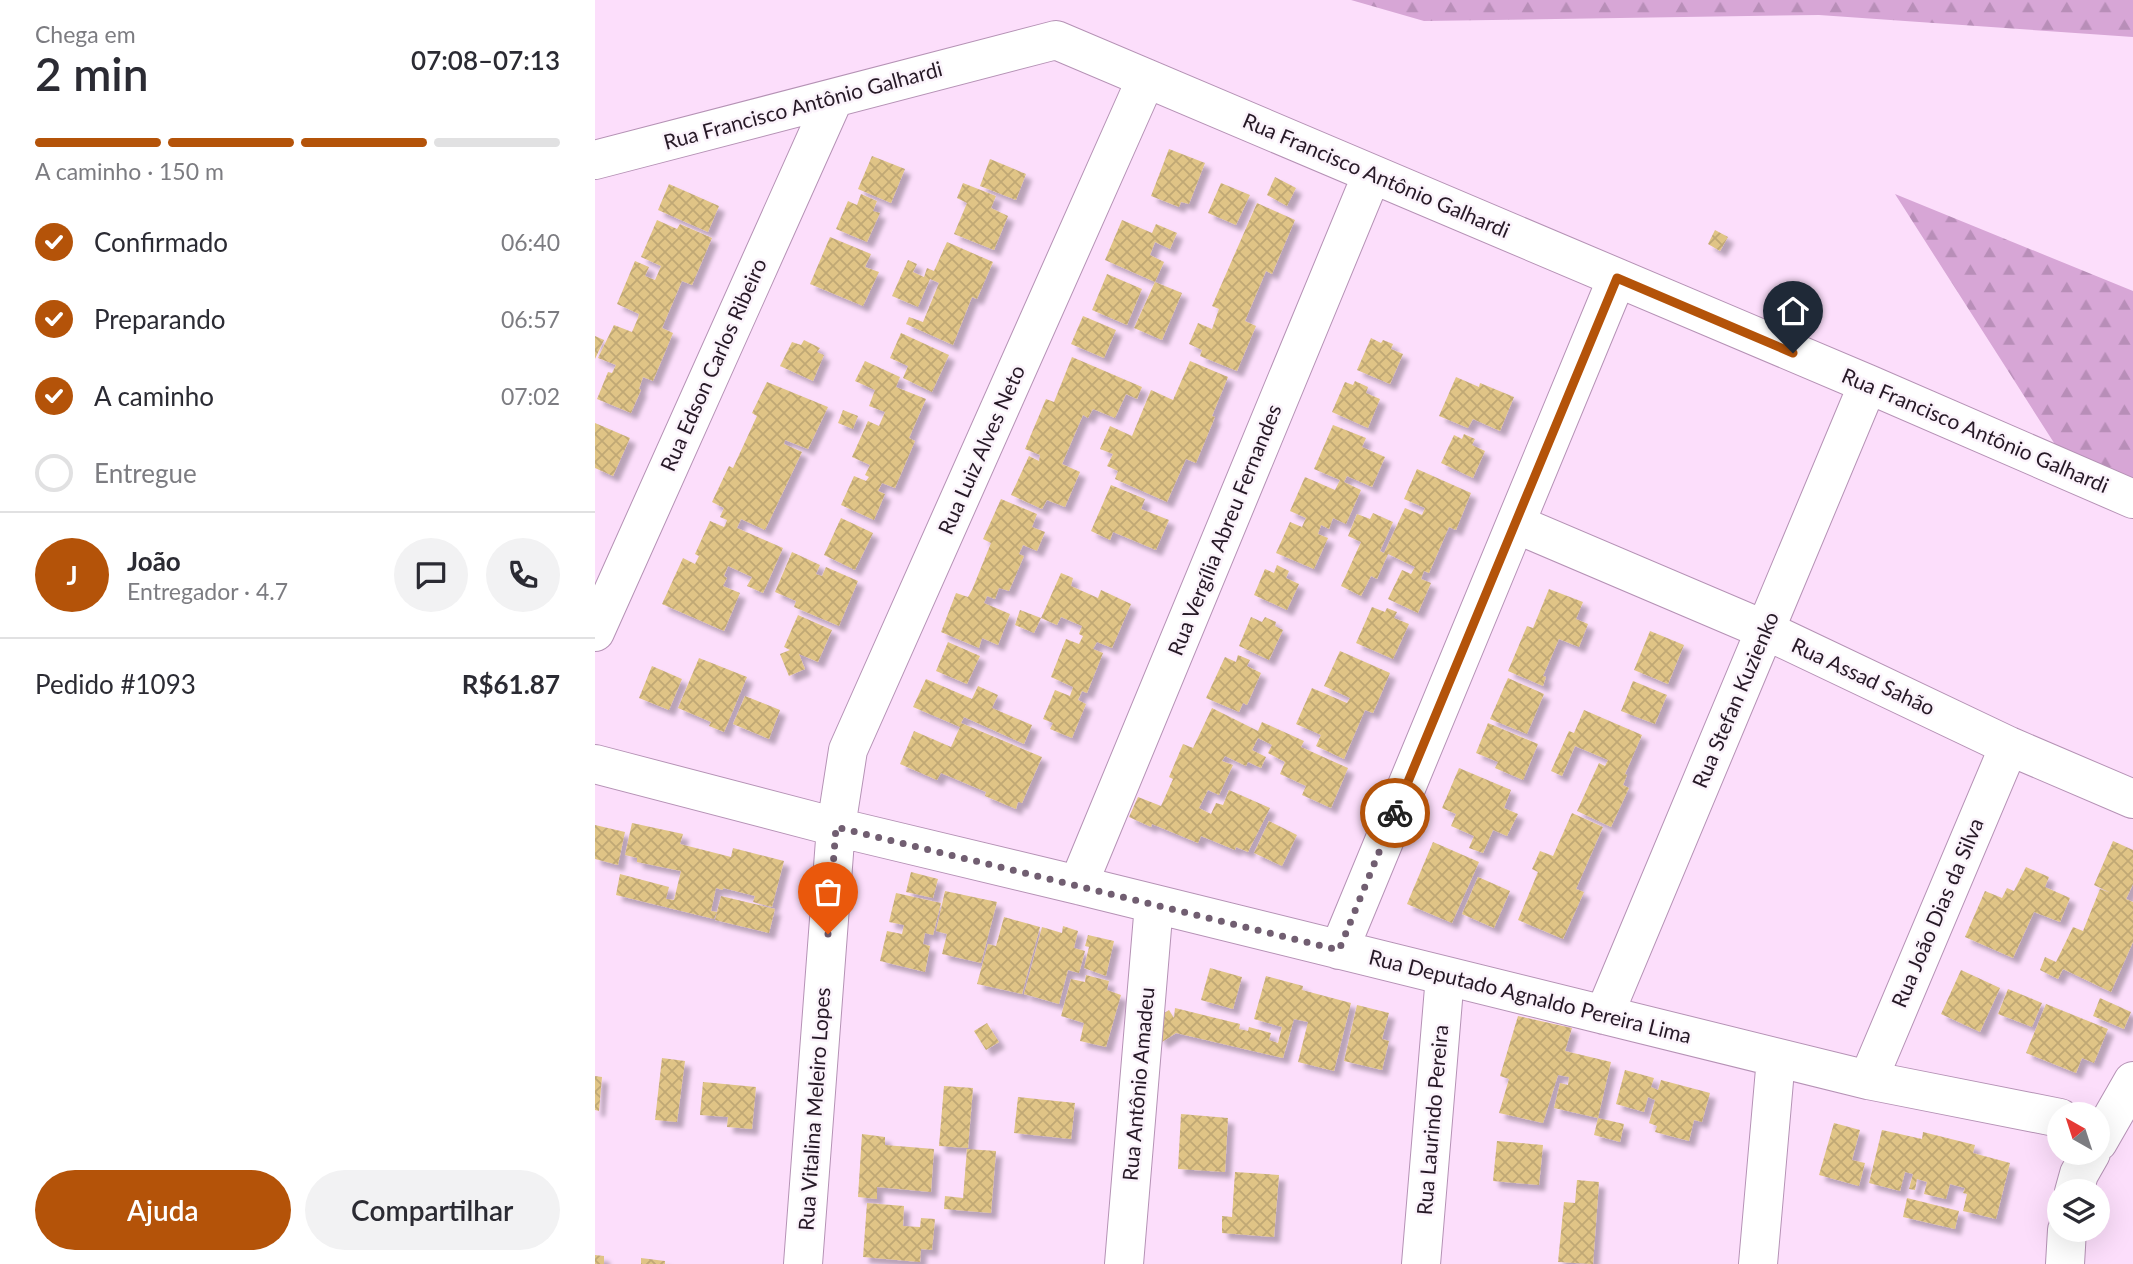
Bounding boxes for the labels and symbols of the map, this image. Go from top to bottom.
street label: Rua Francisco Antônio Galhardi [661,55,945,154]
street label: Rua Francisco Antônio Galhardi [1239,107,1514,242]
street label: Rua Edson Carlos Ribeiro [654,254,771,475]
pin [1763,281,1823,353]
street label: Rua Luiz Alves Neto [932,361,1029,538]
street label: Rua Francisco Antônio Galhardi [1838,362,2113,497]
street label: Rua Vergília Abreu Fernandes [1162,400,1286,659]
street label: Rua Stefan Kuzienko [1686,608,1783,791]
street label: Rua Assad Sahão [1788,632,1939,720]
courier [1360,778,1430,848]
street label: Rua João Dias da Silva [1885,814,1988,1011]
pin [798,862,858,934]
street label: Rua Deputado Agnaldo Pereira Lima [1366,943,1694,1048]
street label: Rua Vitalina Meleiro Lopes [793,986,834,1231]
street label: Rua Antônio Amadeu [1117,986,1158,1182]
street label: Rua Laurindo Pereira [1411,1024,1452,1216]
north arrow [2047,1102,2111,1166]

